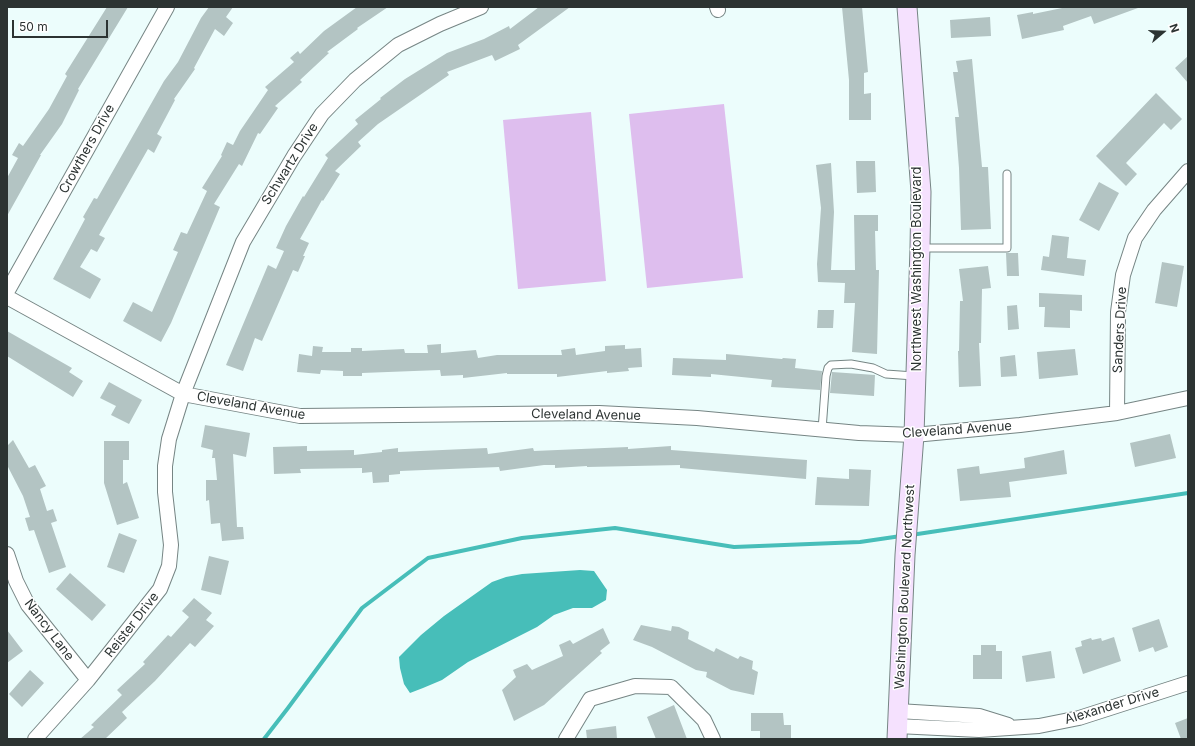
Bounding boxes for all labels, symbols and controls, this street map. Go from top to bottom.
scale bar [14,12,110,38]
north arrow [1143,12,1183,52]
text: 50 m [19,19,48,34]
text: N [1166,22,1182,34]
street label: Crowthers Drive [56,102,118,196]
street label: Schwartz Drive [259,120,321,208]
street label: Northwest Washington Boulevard [909,166,925,372]
street label: Sanders Drive [1110,286,1130,374]
street label: Cleveland Avenue [195,389,307,423]
street label: Cleveland Avenue [531,406,641,424]
street label: Cleveland Avenue [902,418,1012,442]
street label: Washington Boulevard Northwest [892,484,918,690]
street label: Reister Drive [102,589,162,661]
street label: Nancy Lane [21,596,77,664]
street label: Alexander Drive [1063,684,1161,728]

